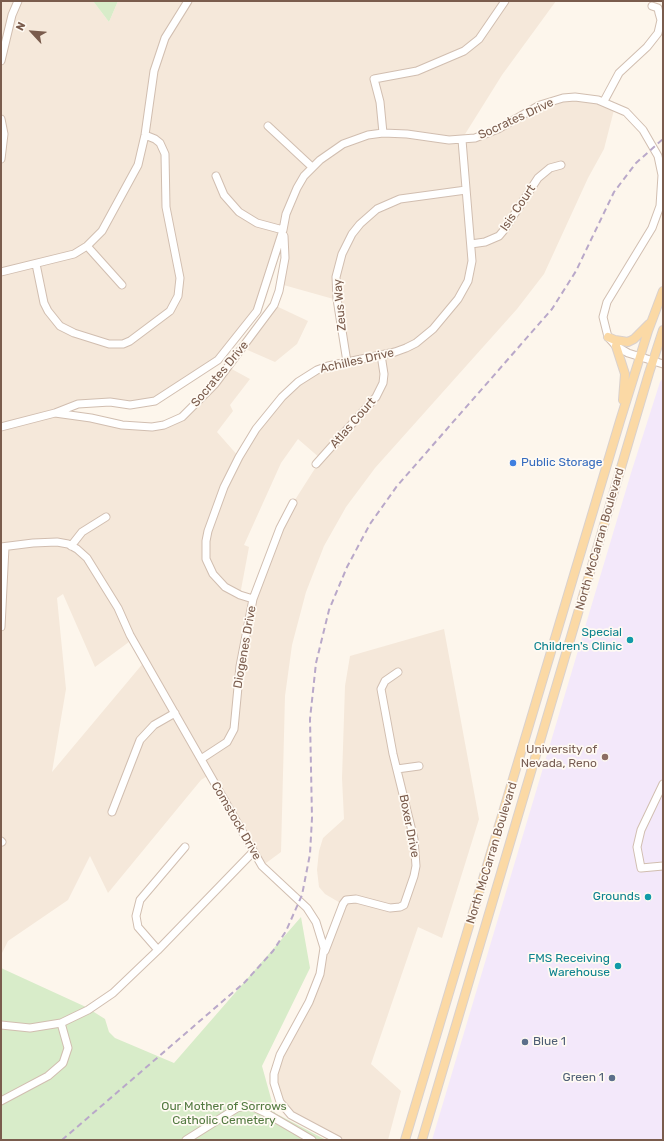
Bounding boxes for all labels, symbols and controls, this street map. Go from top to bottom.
north arrow [12,12,52,52]
text: N [13,20,28,33]
street label: Socrates Drive [476,95,556,143]
street label: Isis Court [497,182,539,234]
street label: Zeus Way [331,278,349,332]
street label: Socrates Drive [188,338,252,410]
street label: Achilles Drive [319,346,395,376]
street label: Atlas Court [327,395,379,451]
place label: Public Storage [521,456,602,470]
marker: Public Storage [508,458,518,468]
street label: North McCarran Boulevard [573,466,627,612]
street label: Diogenes Drive [231,604,259,690]
place label: Special Children's Clinic [534,626,622,654]
marker: Special Children's Clinic [625,635,635,645]
place label: University of Nevada, Reno [521,743,597,771]
marker: University of Nevada, Reno [600,752,610,762]
street label: Comstock Drive [208,779,264,863]
street label: North McCarran Boulevard [464,780,520,926]
street label: Boxer Drive [396,793,422,859]
place label: Grounds [593,890,640,904]
marker: Grounds [643,892,653,902]
place label: FMS Receiving Warehouse [528,952,610,980]
marker: FMS Receiving Warehouse [613,961,623,971]
place label: Blue 1 [533,1035,566,1049]
marker: Blue 1 [520,1037,530,1047]
place label: Green 1 [563,1071,604,1085]
marker: Green 1 [607,1073,617,1083]
park label: Our Mother of Sorrows Catholic Cemetery [161,1100,287,1128]

